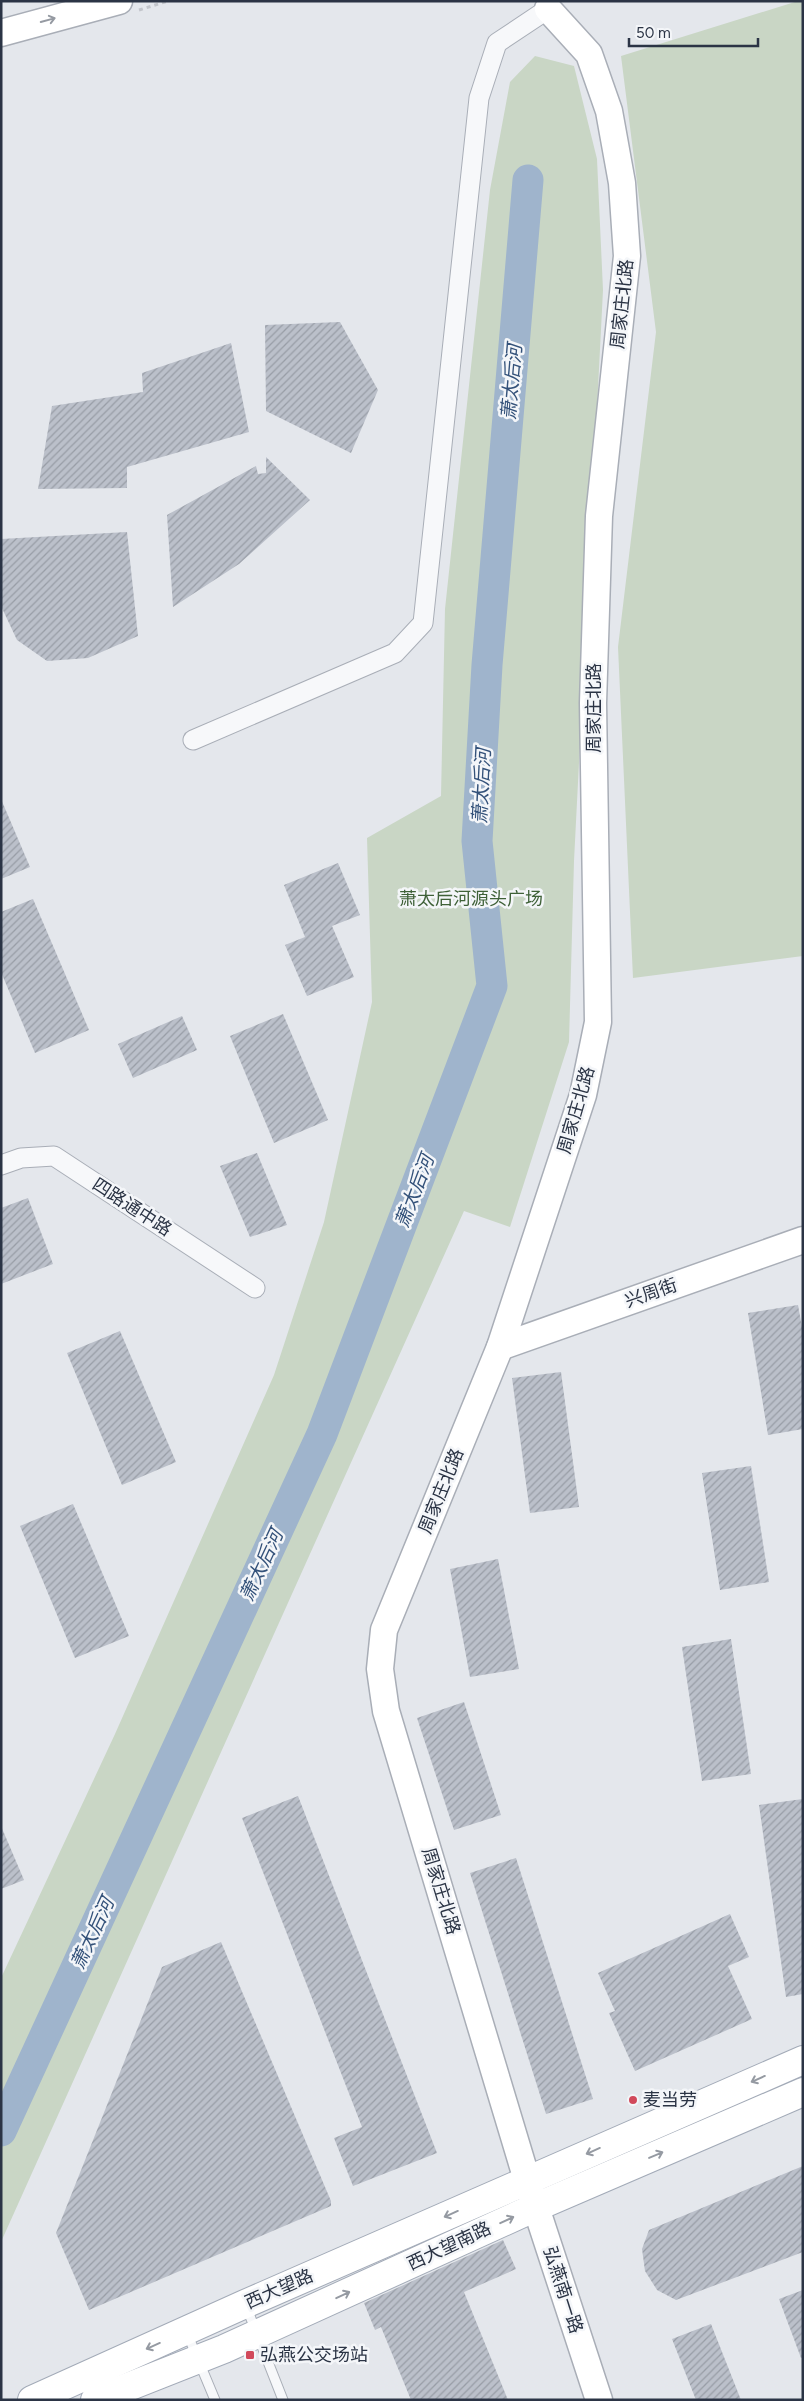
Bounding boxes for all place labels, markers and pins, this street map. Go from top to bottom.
place label: 麦当劳 [643,2089,697,2111]
marker: 麦当劳 [627,2094,639,2106]
place label: 弘燕公交场站 [260,2344,368,2366]
marker: 弘燕公交场站 [244,2349,256,2361]

